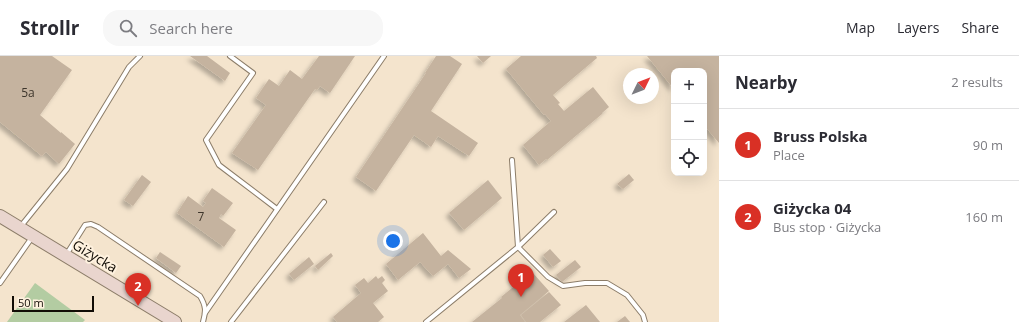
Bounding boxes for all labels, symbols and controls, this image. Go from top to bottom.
search box [103,10,383,46]
text: Strollr [20,15,79,41]
icon: search [117,17,139,39]
text: Search here [149,18,233,38]
text: Map [846,18,875,37]
text: Layers [897,18,939,37]
text: Share [961,18,999,37]
north arrow [623,68,659,104]
map controls [671,68,707,176]
button: + [671,68,707,104]
text: Nearby [735,71,797,94]
text: 2 results [951,73,1003,91]
house number: 5a [21,84,35,101]
button: − [671,104,707,140]
text: Bruss Polska [773,126,868,146]
text: 1 [744,136,752,154]
text: 90 m [973,136,1003,154]
button: locate [671,140,707,176]
text: Place [773,146,805,164]
text: Giżycka 04 [773,198,851,218]
house number: 7 [198,208,205,225]
text: 2 [744,208,752,226]
text: 160 m [965,208,1003,226]
text: Bus stop · Giżycka [773,218,881,236]
your location [383,231,403,251]
street label: Giżycka [69,235,121,276]
pin: 1 [508,264,534,297]
pin: 2 [125,273,151,306]
scale bar [12,294,94,313]
text: 50 m [18,295,44,310]

